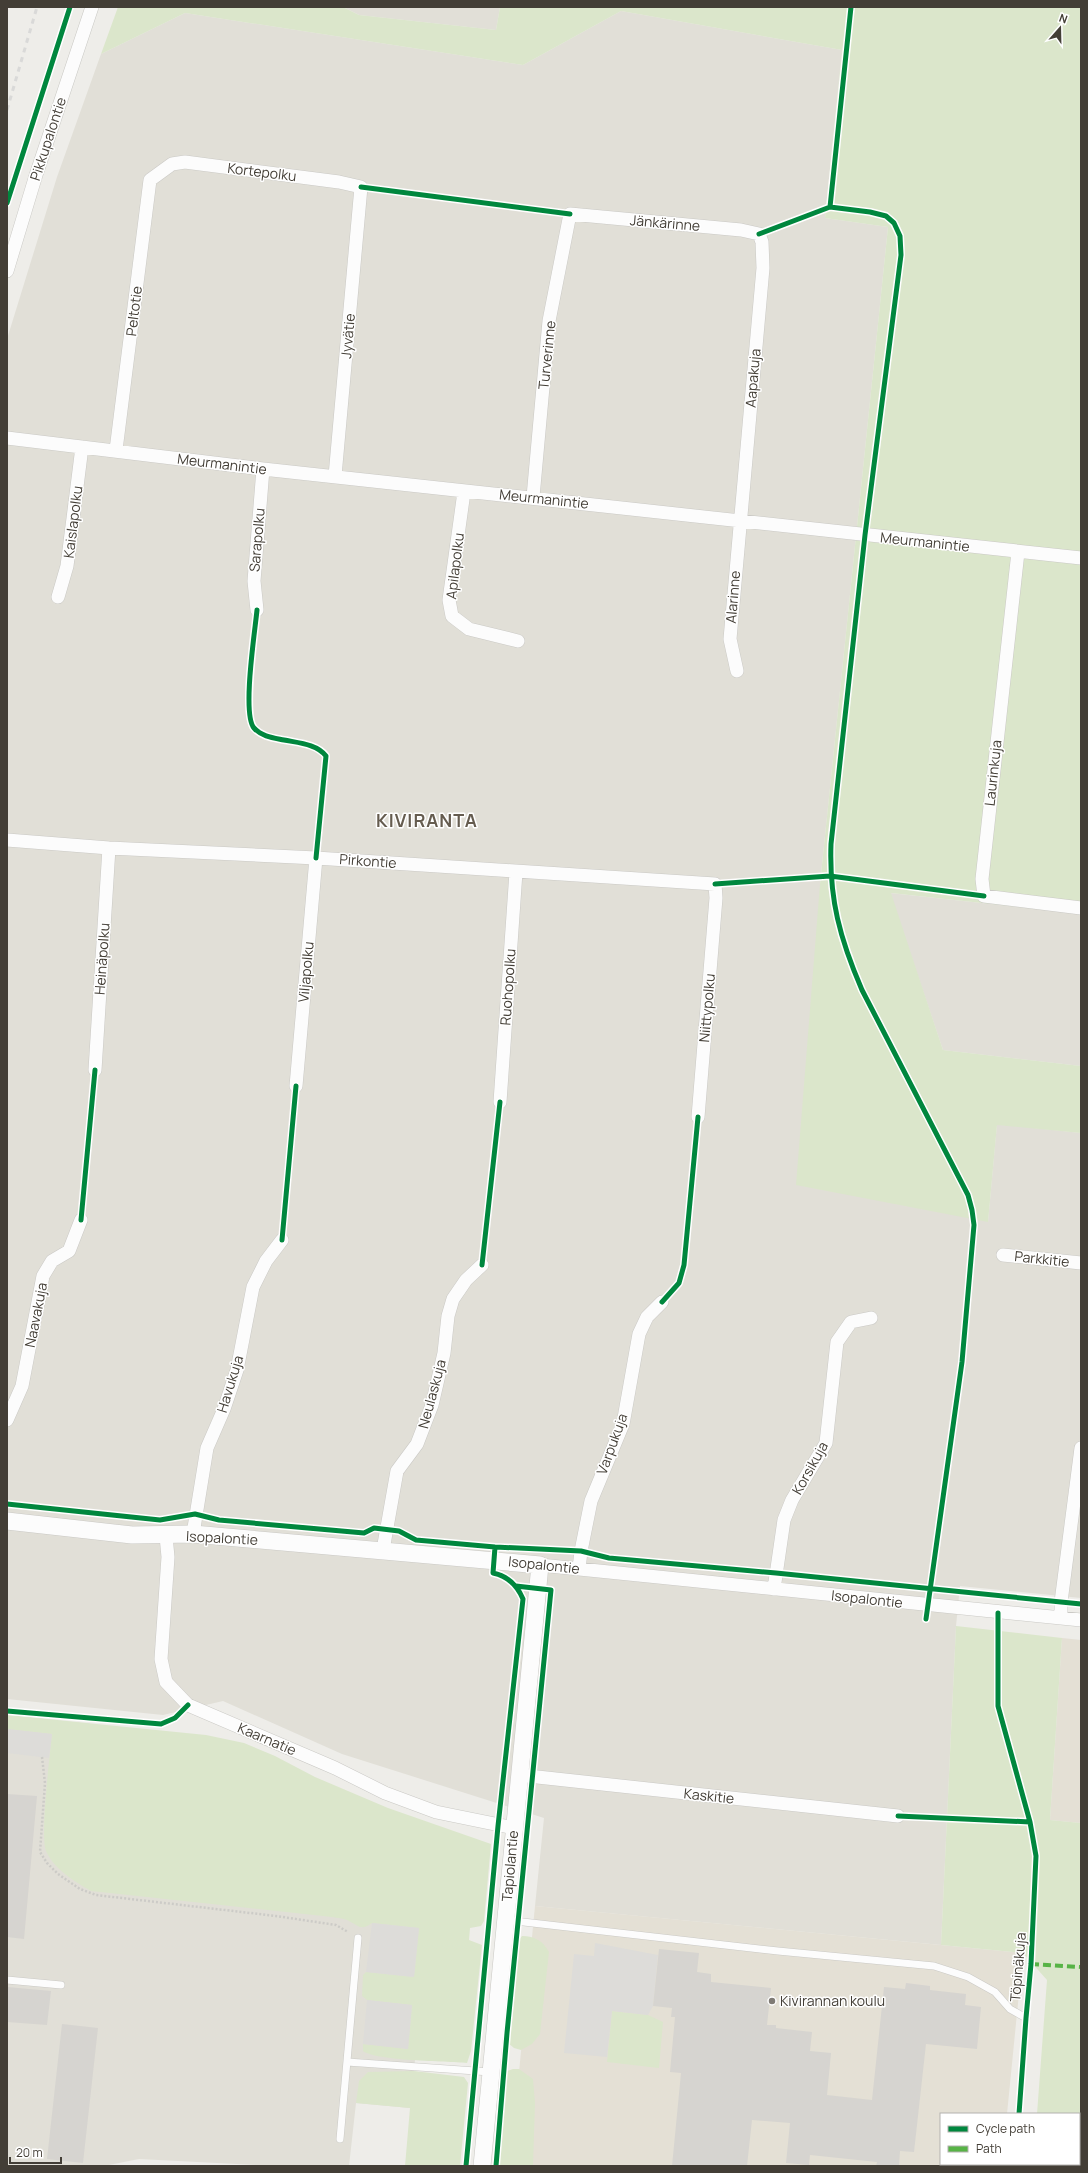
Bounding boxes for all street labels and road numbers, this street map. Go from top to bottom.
street label: Pikkupalontie [25,95,70,183]
street label: Kortepolku [226,158,298,185]
street label: Jänkärinne [629,210,701,235]
street label: Peltotie [121,285,146,337]
street label: Jyvätie [336,313,359,359]
street label: Turverinne [533,320,560,390]
street label: Aapakuja [740,348,765,408]
street label: Meurmanintie [176,449,268,478]
street label: Meurmanintie [498,484,590,513]
street label: Kaislapolku [59,485,86,559]
street label: Sarapolku [244,507,269,573]
street label: Meurmanintie [879,527,971,556]
street label: Apilapolku [441,532,468,600]
street label: Alarinne [721,570,744,624]
street label: Laurinkuja [980,739,1005,807]
street label: Pirkontie [339,849,397,872]
street label: Heinäpolku [90,922,113,996]
street label: Viljapolku [293,941,318,1003]
street label: Ruohopolku [495,948,520,1026]
street label: Niittypolku [694,973,719,1043]
street label: Parkkitie [1014,1246,1070,1271]
street label: Naavakuja [20,1281,51,1349]
street label: Havukuja [212,1353,247,1415]
street label: Neulaskuja [413,1357,450,1431]
street label: Varpukuja [592,1411,631,1477]
street label: Korsikuja [787,1438,832,1498]
street label: Isopalontie [186,1526,258,1549]
street label: Isopalontie [507,1551,581,1578]
street label: Isopalontie [830,1585,904,1612]
street label: Kaarnatie [235,1718,299,1759]
street label: Kaskitie [683,1783,735,1808]
street label: Tapiolantie [497,1830,522,1902]
street label: Töpinäkuja [1005,1931,1030,2003]

